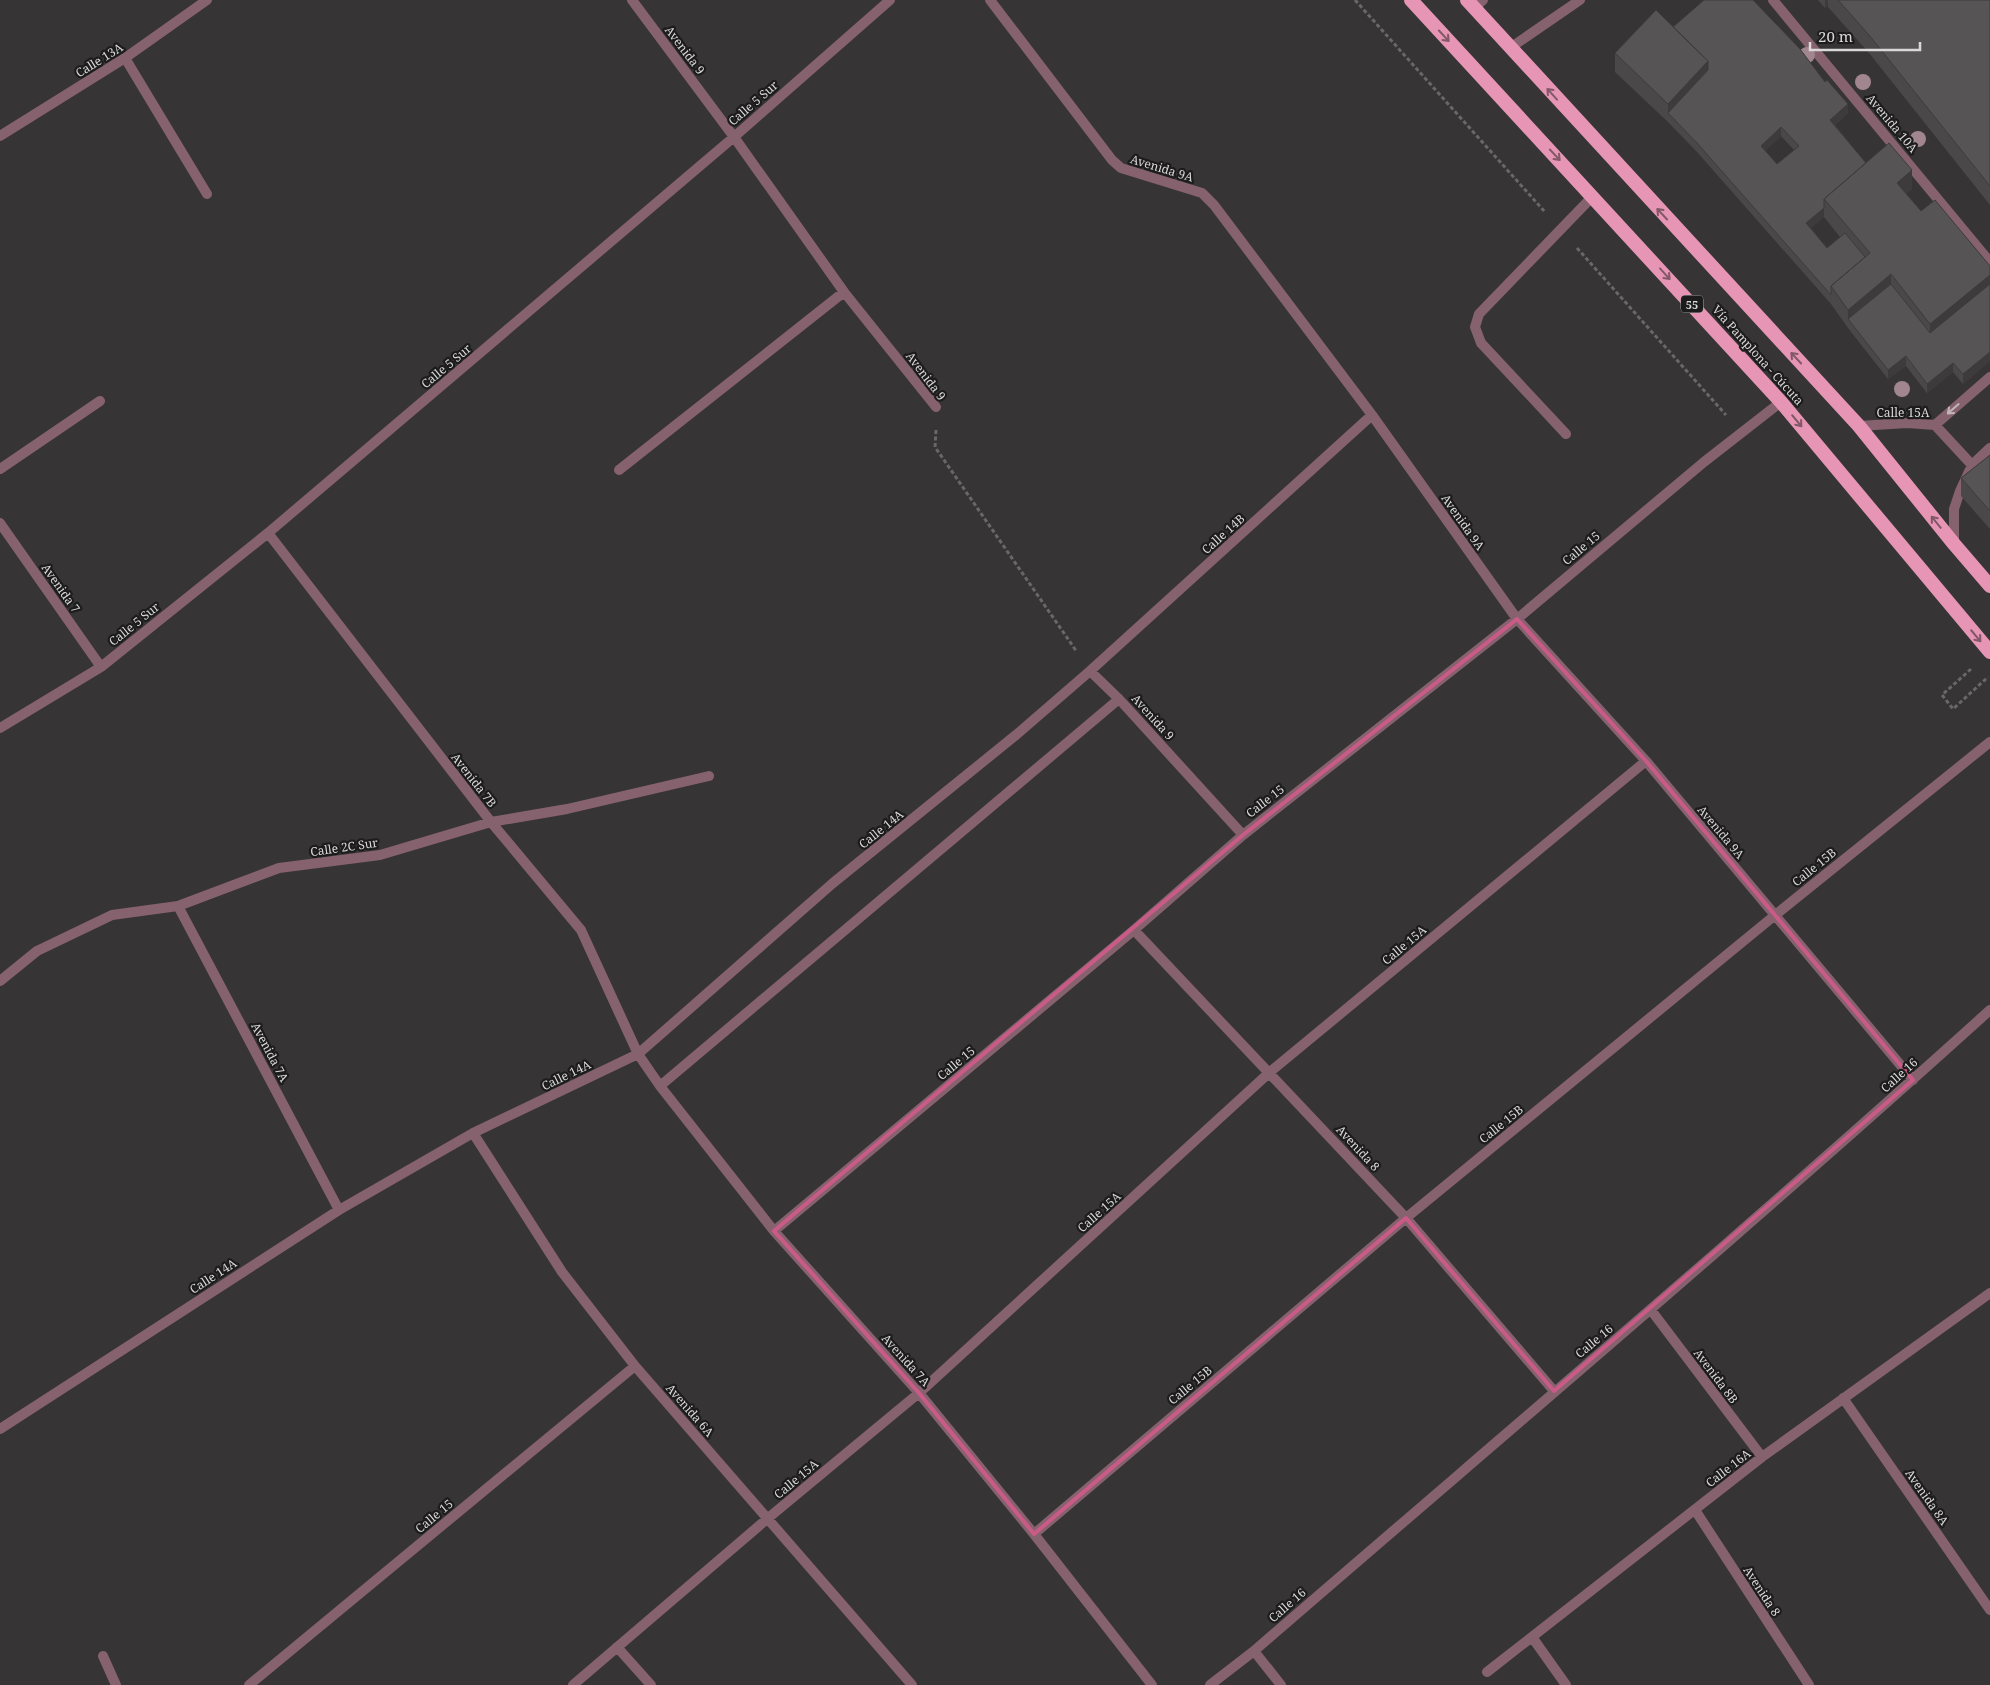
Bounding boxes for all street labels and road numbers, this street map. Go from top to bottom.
street label: Avenida 9 [661,22,709,78]
street label: Calle 13A [72,38,126,81]
street label: Calle 5 Sur [725,76,782,129]
street label: Avenida 10A [1862,90,1922,156]
street label: Avenida 9A [1128,150,1196,186]
road number: 55 [1681,296,1703,312]
street label: Vía Pamplona - Cúcuta [1708,301,1808,409]
street label: Calle 5 Sur [417,340,475,392]
street label: Avenida 9 [902,348,950,404]
street label: Calle 15A [1877,404,1930,421]
street label: Avenida 9A [1437,490,1489,554]
street label: Calle 14B [1198,510,1248,558]
street label: Calle 15 [1558,527,1604,569]
street label: Avenida 7 [38,560,84,616]
street label: Calle 5 Sur [105,598,163,650]
street label: Avenida 9 [1128,690,1178,744]
street label: Avenida 7B [447,749,501,811]
street label: Calle 15 [1242,781,1288,821]
street label: Avenida 9A [1694,802,1749,863]
street label: Calle 14A [855,805,907,852]
street label: Calle 2C Sur [309,834,379,860]
street label: Calle 15B [1788,844,1840,890]
street label: Calle 15A [1378,921,1430,969]
street label: Avenida 7A [247,1019,293,1085]
street label: Calle 15 [933,1042,979,1084]
street label: Calle 16 [1877,1054,1921,1096]
street label: Calle 14A [538,1056,594,1094]
street label: Calle 15B [1475,1101,1527,1147]
street label: Avenida 8 [1332,1121,1384,1175]
street label: Calle 15A [1074,1188,1125,1236]
street label: Calle 14A [186,1254,240,1298]
street label: Calle 16 [1571,1320,1617,1362]
street label: Avenida 7A [878,1330,934,1390]
street label: Avenida 8B [1690,1345,1742,1407]
street label: Calle 15B [1164,1362,1216,1408]
street label: Avenida 6A [662,1380,718,1441]
street label: Calle 16A [1702,1445,1755,1491]
street label: Calle 15A [770,1455,822,1503]
street label: Avenida 8A [1901,1465,1953,1529]
street label: Calle 15 [411,1495,457,1537]
street label: Avenida 8 [1739,1563,1785,1620]
street label: Calle 16 [1265,1584,1310,1626]

